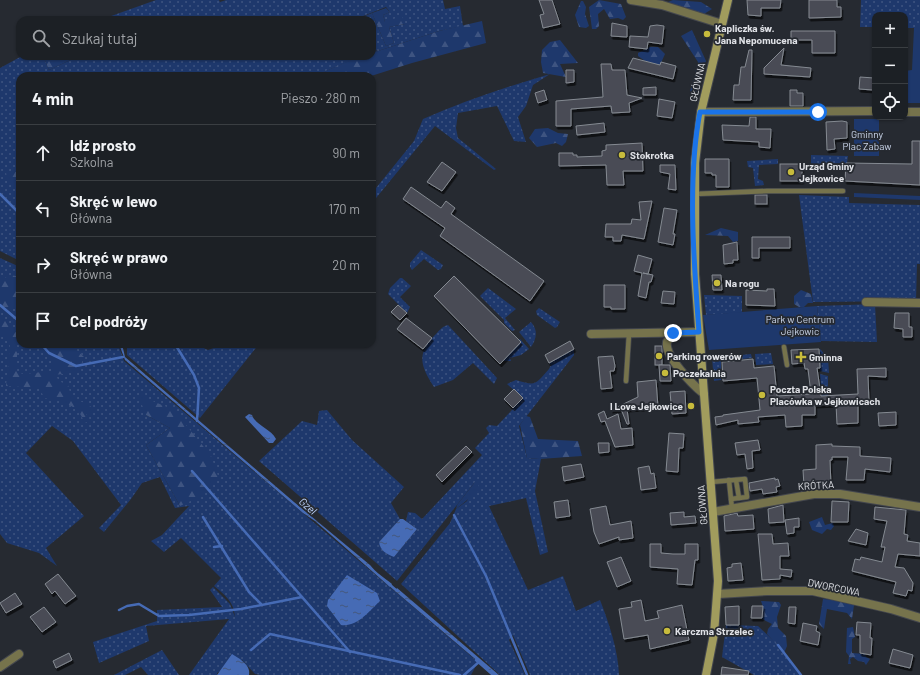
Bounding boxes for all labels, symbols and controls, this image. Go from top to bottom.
map controls [872,12,908,120]
button: + [872,12,908,48]
search box [16,16,376,60]
place label: Kapliczka św. Jana Nepomucena [715,22,798,46]
icon: search [30,27,52,49]
text: Szukaj tutaj [62,29,138,47]
marker: Kapliczka św. Jana Nepomucena [702,29,712,39]
button: − [872,48,908,84]
street label: GŁÓWNA [687,61,707,103]
button: locate [872,84,908,120]
text: 4 min [32,88,74,108]
text: Pieszo · 280 m [281,90,360,106]
route start [809,103,827,121]
park label: Gminny Plac Zabaw [843,128,891,152]
text: Idź prosto [70,136,136,154]
icon: ahead [32,142,54,164]
text: 90 m [333,145,360,161]
place label: Stokrotka [630,149,674,161]
marker: Stokrotka [617,150,627,160]
text: Szkolna [70,154,113,170]
place label: Urząd Gminy Jejkowice [799,160,854,184]
marker: Urząd Gminy Jejkowice [786,167,796,177]
text: Skręć w lewo [70,192,157,210]
icon: left [32,198,54,220]
text: 170 m [329,201,360,217]
text: Główna [70,210,112,226]
text: Skręć w prawo [70,248,168,266]
icon: right [32,254,54,276]
text: 20 m [332,257,360,273]
text: Główna [70,266,112,282]
place label: Na rogu [725,277,759,289]
marker: Na rogu [712,278,722,288]
icon: arrive [32,310,54,332]
text: Cel podróży [70,312,148,330]
park label: Park w Centrum Jejkowic [766,313,834,337]
route end [664,324,682,342]
place label: Parking rowerów [667,350,742,362]
marker: Parking rowerów [654,351,664,361]
place label: Gminna [809,351,842,363]
marker: Gminna [796,352,806,362]
place label: Poczekalnia [673,367,726,379]
marker: Poczekalnia [660,368,670,378]
place label: Poczta Polska Placówka w Jejkowicach [770,383,880,407]
marker: Poczta Polska Placówka w Jejkowicach [757,390,767,400]
place label: I Love Jejkowice [610,400,684,412]
marker: I Love Jejkowice [686,401,696,411]
street label: KRÓTKA [797,478,835,492]
street label: GŁÓWNA [695,485,709,525]
water label: Gzel [297,494,320,517]
street label: DWORCOWA [807,576,861,598]
place label: Karczma Strzelec [675,625,754,637]
marker: Karczma Strzelec [662,626,672,636]

